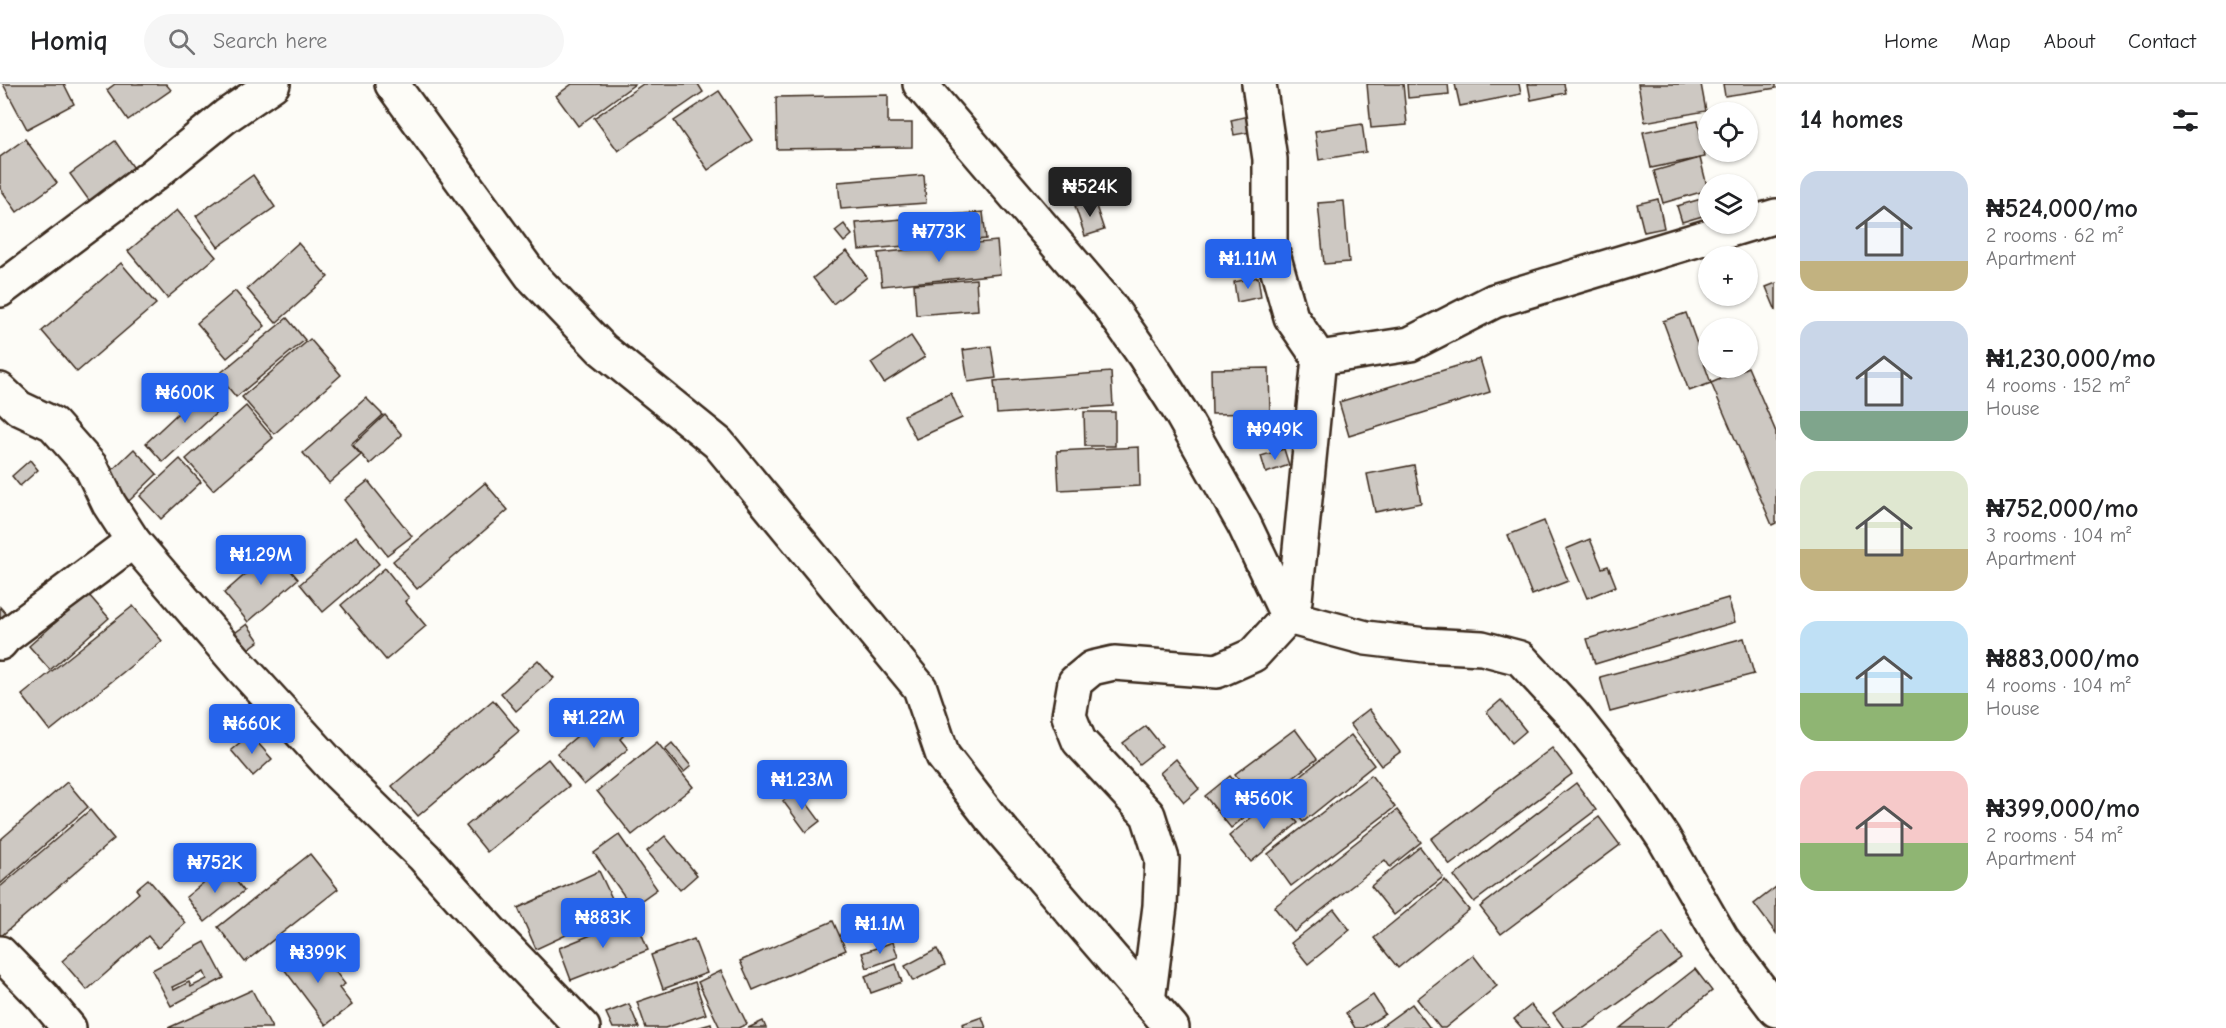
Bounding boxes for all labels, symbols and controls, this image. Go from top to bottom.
search box [144,14,564,68]
text: Homiq [30,25,108,57]
icon: search [165,25,198,58]
text: Search here [213,28,327,54]
text: Home [1884,29,1938,53]
text: Map [1971,29,2011,53]
text: About [2044,29,2095,53]
text: Contact [2128,29,2196,53]
map controls [1698,102,1758,378]
button: locate [1698,102,1758,162]
icon: filters [2169,104,2202,137]
text: 14 homes [1800,105,1903,135]
pin: ₦524K [1048,167,1132,218]
button: layers [1698,174,1758,234]
text: ₦524K [1062,175,1118,198]
text: ₦524,000/mo [1986,194,2138,224]
icon: home [1848,195,1920,267]
pin: ₦773K [897,212,981,263]
text: ₦773K [912,220,966,243]
text: 2 rooms · 62 m² [1986,224,2123,247]
pin: ₦1.11M [1199,239,1297,290]
button: + [1698,246,1758,306]
text: ₦1.11M [1219,247,1277,270]
text: Apartment [1986,247,2076,270]
button: − [1698,318,1758,378]
text: ₦1,230,000/mo [1986,344,2156,374]
icon: home [1848,345,1920,417]
pin: ₦600K [143,373,227,424]
text: 4 rooms · 152 m² [1986,374,2130,397]
text: ₦600K [155,381,215,404]
text: House [1986,397,2040,420]
pin: ₦949K [1233,410,1317,461]
text: ₦949K [1247,418,1303,441]
text: ₦752,000/mo [1986,494,2138,524]
icon: home [1848,495,1920,567]
text: 3 rooms · 104 m² [1986,524,2131,547]
pin: ₦1.29M [212,535,310,586]
text: ₦1.29M [230,543,292,566]
text: Apartment [1986,547,2076,570]
text: ₦883,000/mo [1986,644,2139,674]
icon: home [1848,645,1920,717]
text: 4 rooms · 104 m² [1986,674,2131,697]
text: House [1986,697,2040,720]
pin: ₦1.22M [545,698,643,749]
pin: ₦660K [210,704,294,755]
text: ₦1.22M [563,706,625,729]
text: ₦660K [223,712,281,735]
pin: ₦1.23M [753,760,851,811]
text: ₦1.23M [771,768,833,791]
pin: ₦560K [1222,779,1306,830]
text: ₦560K [1235,787,1293,810]
text: ₦399,000/mo [1986,794,2140,824]
icon: home [1848,795,1920,867]
text: 2 rooms · 54 m² [1986,824,2122,847]
pin: ₦752K [173,843,257,894]
text: Apartment [1986,847,2076,870]
text: ₦752K [187,851,243,874]
pin: ₦883K [561,898,645,949]
pin: ₦1.1M [838,904,922,955]
text: ₦883K [575,906,631,929]
text: ₦1.1M [855,912,905,935]
pin: ₦399K [276,933,360,984]
text: ₦399K [290,941,346,964]

